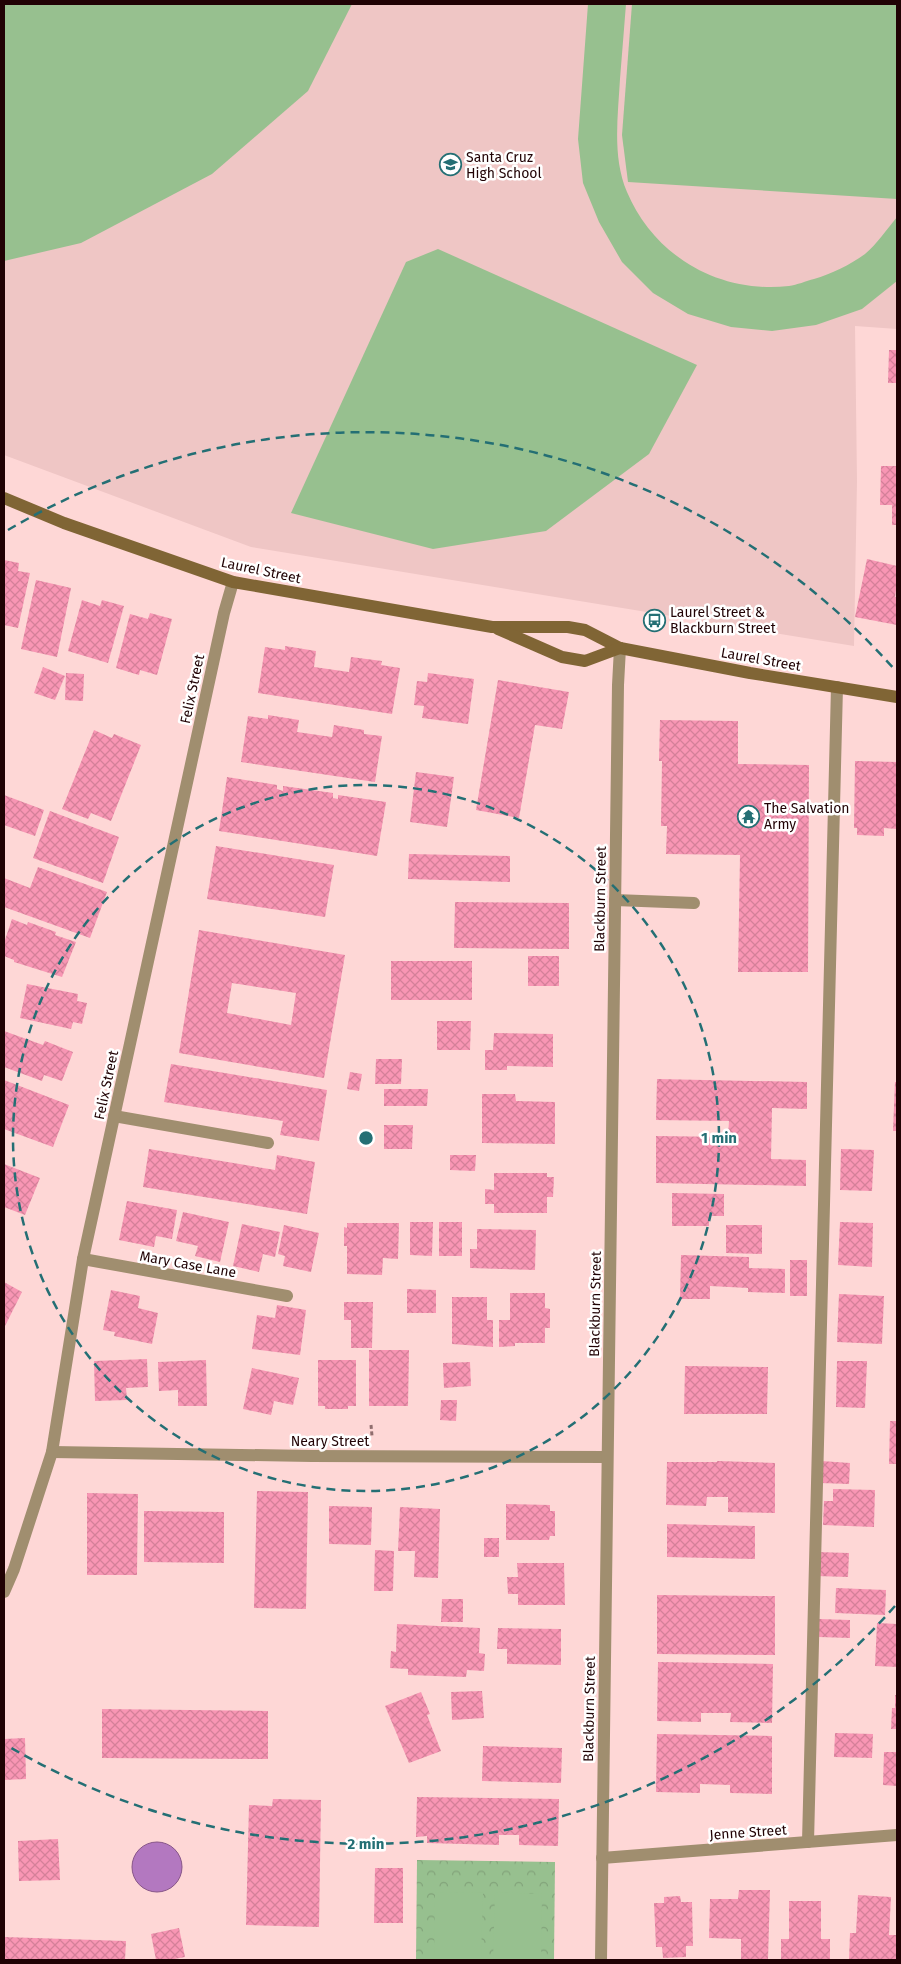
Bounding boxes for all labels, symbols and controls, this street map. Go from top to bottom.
place label: Santa Cruz High School [466,149,542,182]
school or university icon: Santa Cruz High School [438,153,462,177]
street label: Laurel Street [220,554,303,587]
place label: Laurel Street & Blackburn Street [670,604,777,637]
bus stop icon: Laurel Street & Blackburn Street [642,608,666,632]
street label: Laurel Street [720,644,803,675]
street label: Felix Street [177,652,208,725]
place label: The Salvation Army [764,800,850,833]
temple icon: The Salvation Army [736,804,760,828]
street label: Blackburn Street [591,845,610,952]
street label: Felix Street [91,1048,122,1121]
centre of rings [357,1129,375,1147]
text: 1 min [701,1129,737,1147]
street label: Mary Case Lane [138,1248,238,1281]
street label: Blackburn Street [586,1250,605,1357]
street label: Neary Street [291,1433,370,1450]
street label: Blackburn Street [580,1655,599,1762]
street label: Jenne Street [709,1821,788,1844]
text: 2 min [348,1835,384,1853]

